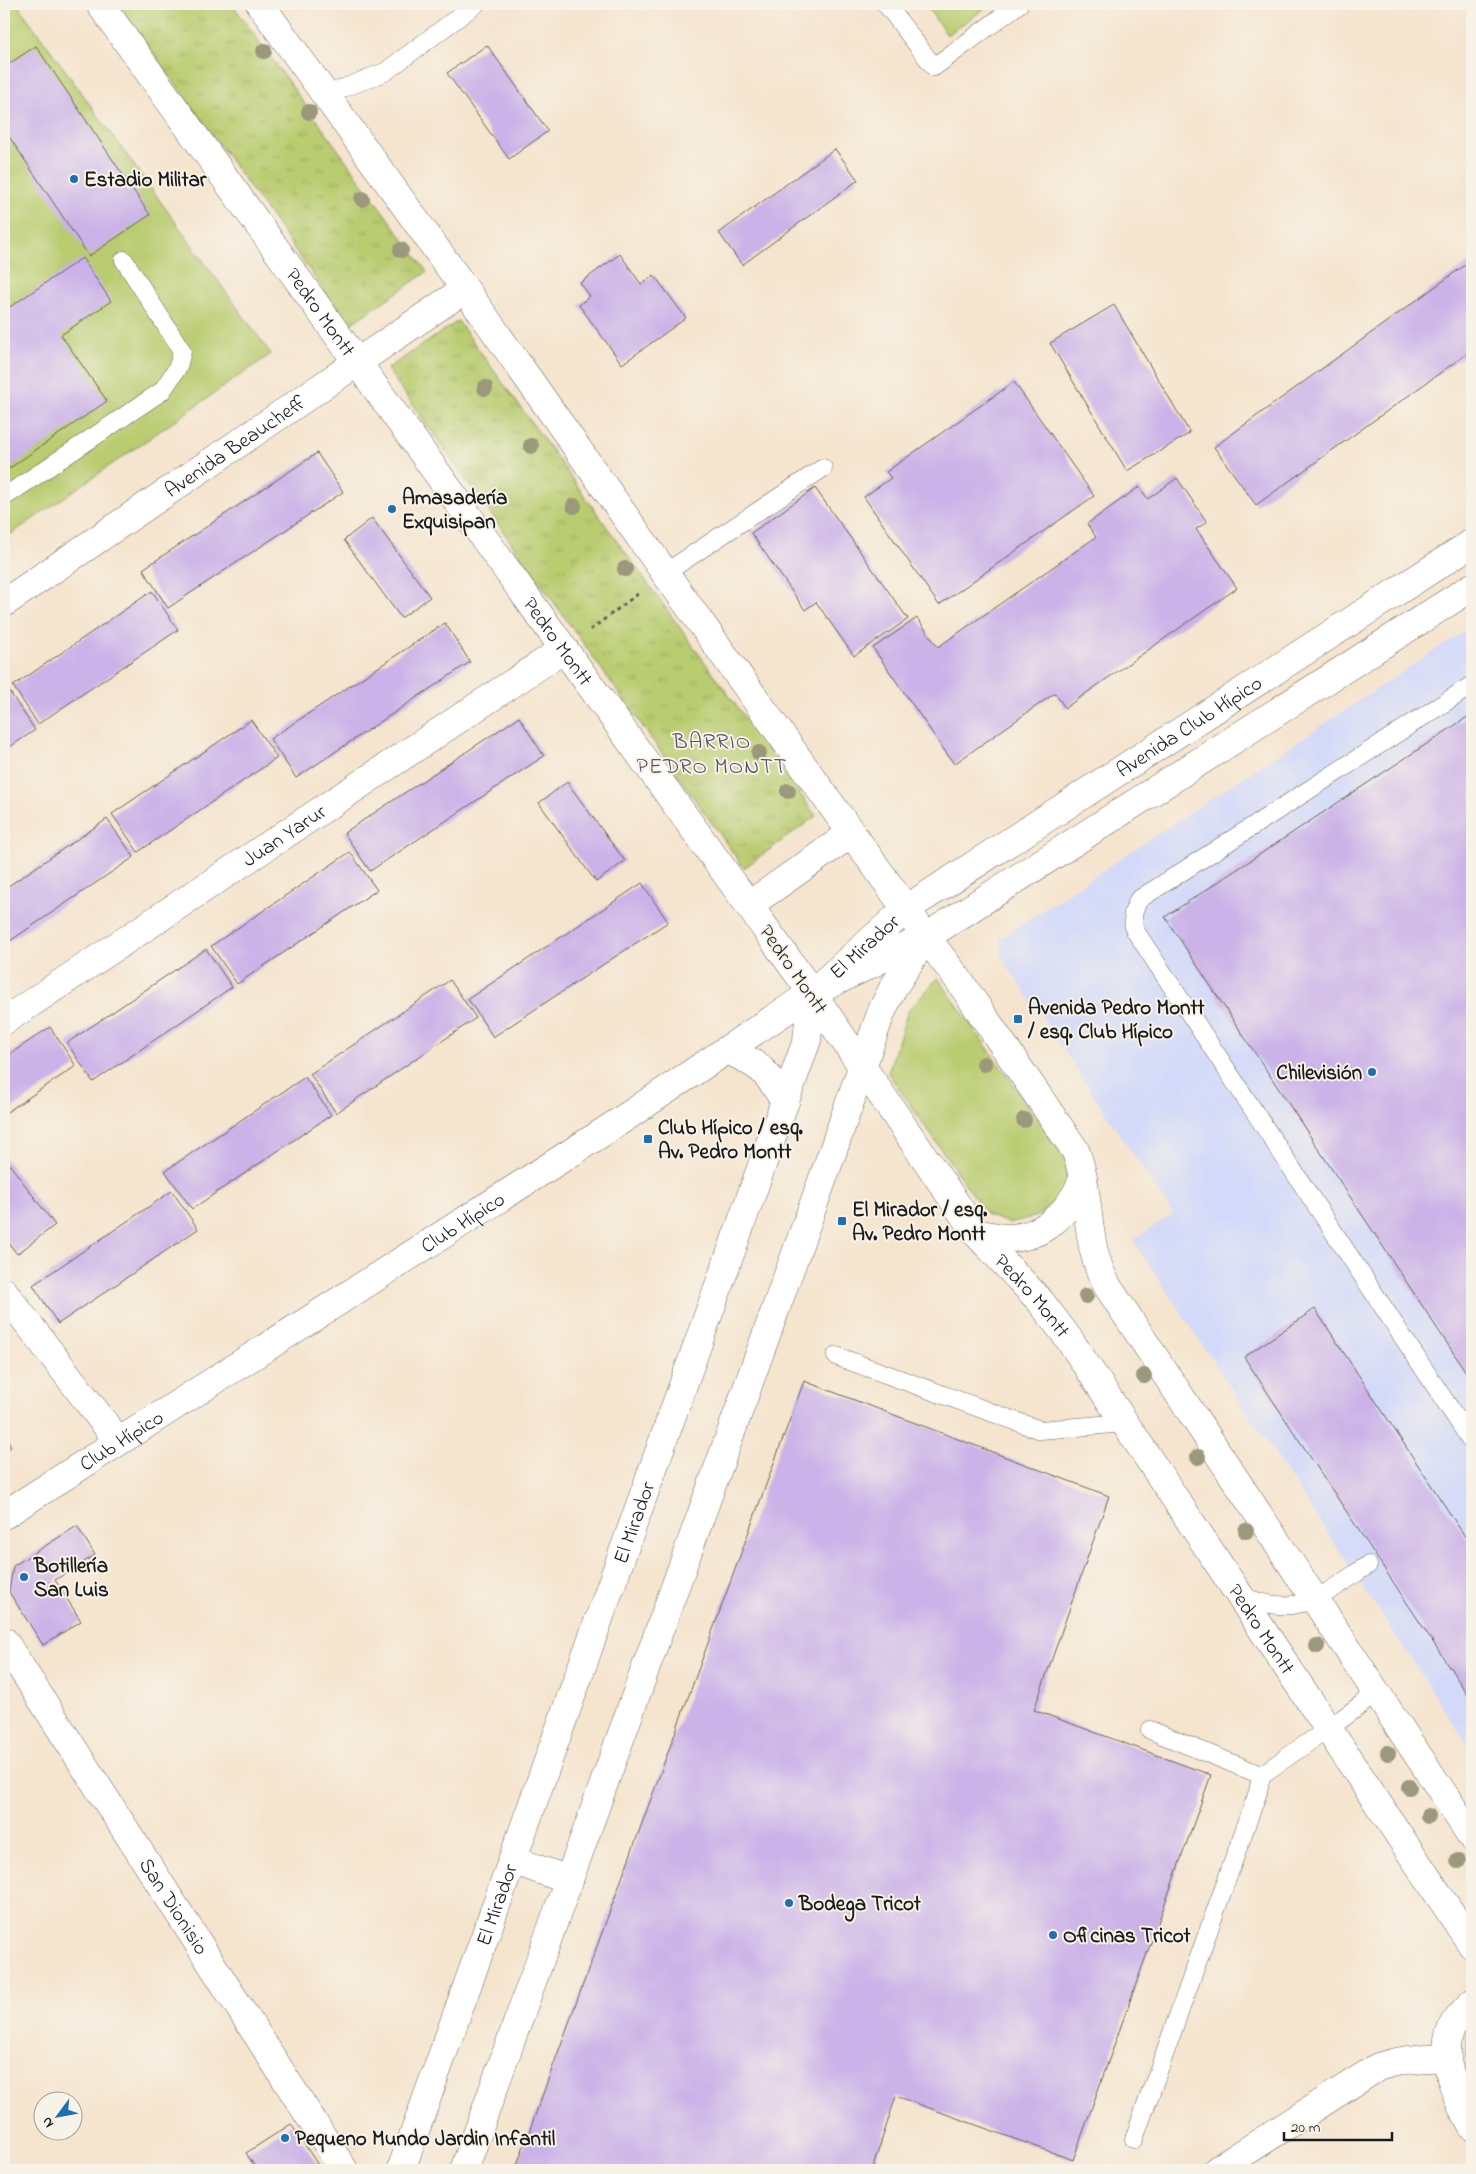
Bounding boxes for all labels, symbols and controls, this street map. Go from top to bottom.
place label: Estadio Militar [84,166,207,196]
marker: Estadio Militar [68,173,80,185]
street label: Pedro Montt [277,262,362,364]
street label: Avenida Beaucheff [159,388,313,506]
place label: Amasadería Exquisipan [402,484,507,538]
marker: Amasadería Exquisipan [386,503,398,515]
street label: Pedro Montt [514,592,599,693]
street label: Avenida Club Hípico [1111,669,1269,786]
district label: BARRIO PEDRO MONTT [637,727,787,784]
street label: Juan Yarur [237,798,333,876]
street label: El Mirador [824,908,908,987]
street label: Pedro Montt [751,919,834,1021]
place label: Avenida Pedro Montt / esq. Club Hípico [1027,994,1205,1048]
marker: Avenida Pedro Montt / esq. Club Hípico [1012,1013,1024,1025]
place label: Chilevisión [1276,1059,1362,1089]
marker: Chilevisión [1366,1066,1378,1078]
place label: Club Hípico / esq. Av. Pedro Montt [658,1114,804,1168]
marker: Club Hípico / esq. Av. Pedro Montt [642,1133,654,1145]
street label: Club Hípico [415,1186,512,1262]
place label: El Mirador / esq. Av. Pedro Montt [852,1196,988,1250]
marker: El Mirador / esq. Av. Pedro Montt [836,1215,848,1227]
street label: Pedro Montt [986,1248,1076,1345]
street label: Club Hípico [74,1404,170,1480]
street label: El Mirador [607,1478,664,1568]
place label: Botillería San Luis [33,1552,109,1606]
marker: Botillería San Luis [18,1571,30,1583]
street label: Pedro Montt [1219,1579,1301,1681]
street label: San Dionisio [130,1853,215,1962]
street label: El Mirador [470,1860,527,1950]
place label: Bodega Tricot [798,1890,922,1922]
marker: Bodega Tricot [783,1897,795,1909]
place label: Oficinas Tricot [1063,1922,1192,1952]
marker: Oficinas Tricot [1047,1929,1059,1941]
north arrow [32,2092,82,2142]
scale bar [1284,2109,1391,2141]
text: N [37,2113,60,2132]
text: 20 m [1291,2117,1321,2139]
place label: Pequeno Mundo Jardin Infantil [295,2125,556,2155]
marker: Pequeno Mundo Jardin Infantil [279,2132,291,2144]

